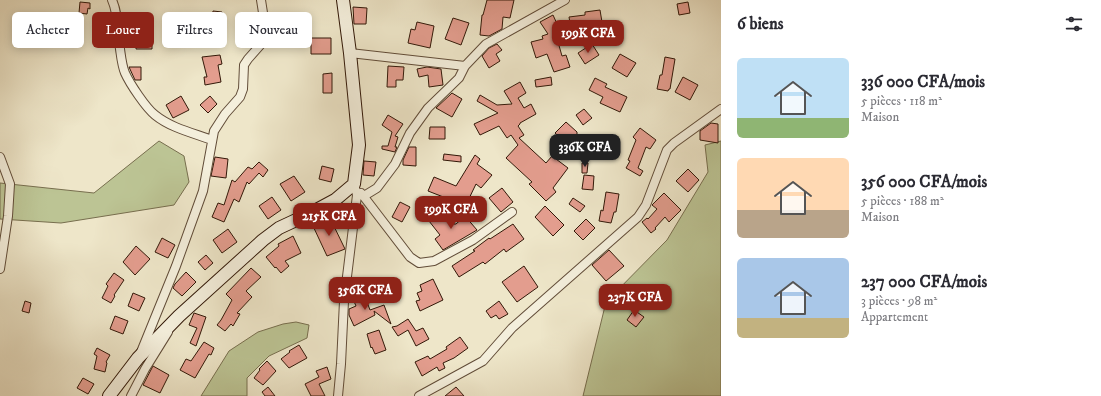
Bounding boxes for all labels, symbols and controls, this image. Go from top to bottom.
chip: Acheter [12,12,84,48]
chip: Louer [92,12,154,48]
chip: Filtres [162,12,227,48]
chip: Nouveau [235,12,312,48]
text: 6 biens [737,13,783,35]
icon: filters [1063,13,1085,35]
pin: 199K CFA [547,20,629,54]
text: 199K CFA [561,25,615,41]
text: 336 000 CFA/mois [861,71,985,93]
icon: home [769,74,817,122]
text: 5 pièces · 118 m² [861,93,942,109]
text: Maison [861,109,899,125]
pin: 336K CFA [544,134,626,168]
text: 336K CFA [559,139,611,155]
text: 356 000 CFA/mois [861,171,987,193]
icon: home [769,174,817,222]
text: 5 pièces · 188 m² [861,193,944,209]
pin: 199K CFA [410,196,492,230]
text: 199K CFA [424,201,478,217]
pin: 215K CFA [288,203,370,237]
text: 215K CFA [302,208,356,224]
text: Maison [861,209,899,225]
text: 237 000 CFA/mois [861,271,987,293]
icon: home [769,274,817,322]
pin: 356K CFA [324,277,406,311]
text: 356K CFA [338,282,392,298]
pin: 237K CFA [594,284,676,318]
text: 237K CFA [608,289,662,305]
text: 3 pièces · 98 m² [861,293,937,309]
text: Appartement [861,309,928,325]

